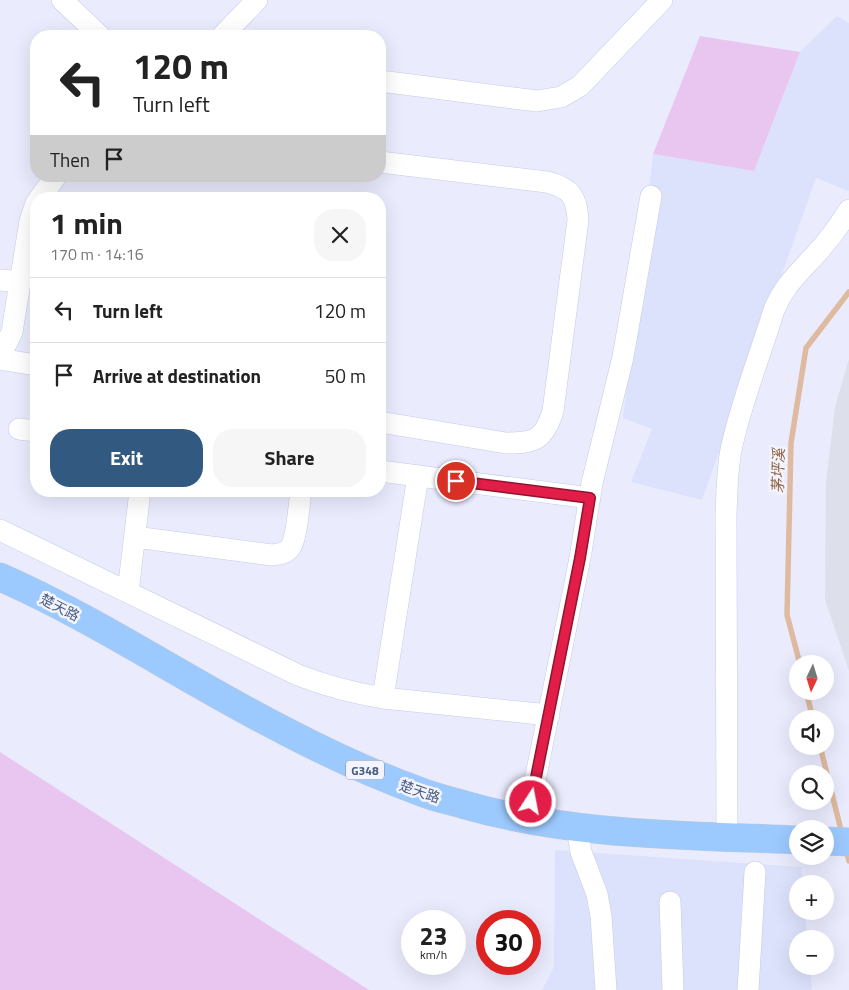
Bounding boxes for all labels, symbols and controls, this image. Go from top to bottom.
text: 120 m [133,39,229,93]
icon: left [50,50,115,115]
text: Turn left [133,87,210,121]
text: Then [50,145,90,174]
icon: arrive [100,145,128,173]
text: 1 min [50,200,123,246]
button: close [314,209,366,261]
text: 170 m · 14:16 [50,242,144,266]
icon: left [50,296,78,324]
text: Turn left [93,296,163,325]
text: 120 m [314,296,366,325]
icon: arrive [50,361,78,389]
text: Arrive at destination [93,361,261,390]
text: 50 m [325,361,366,390]
button: Exit [50,429,203,487]
button: Share [213,429,366,487]
water label: 茅坪溪 [766,446,790,494]
pin [435,460,477,502]
icon: arrive [442,467,470,495]
street label: 楚天路 [37,588,83,626]
north arrow [789,655,834,700]
map controls [789,655,834,975]
button: sound [789,710,834,755]
road number: G348 [346,760,384,780]
button: search [789,765,834,810]
street label: 楚天路 [397,774,443,808]
position arrow [504,775,556,827]
button: layers [789,820,834,865]
button: + [789,875,834,920]
speed limit sign: 30 [476,910,541,975]
text: 23 [419,917,448,955]
button: − [789,930,834,975]
text: km/h [420,945,447,964]

